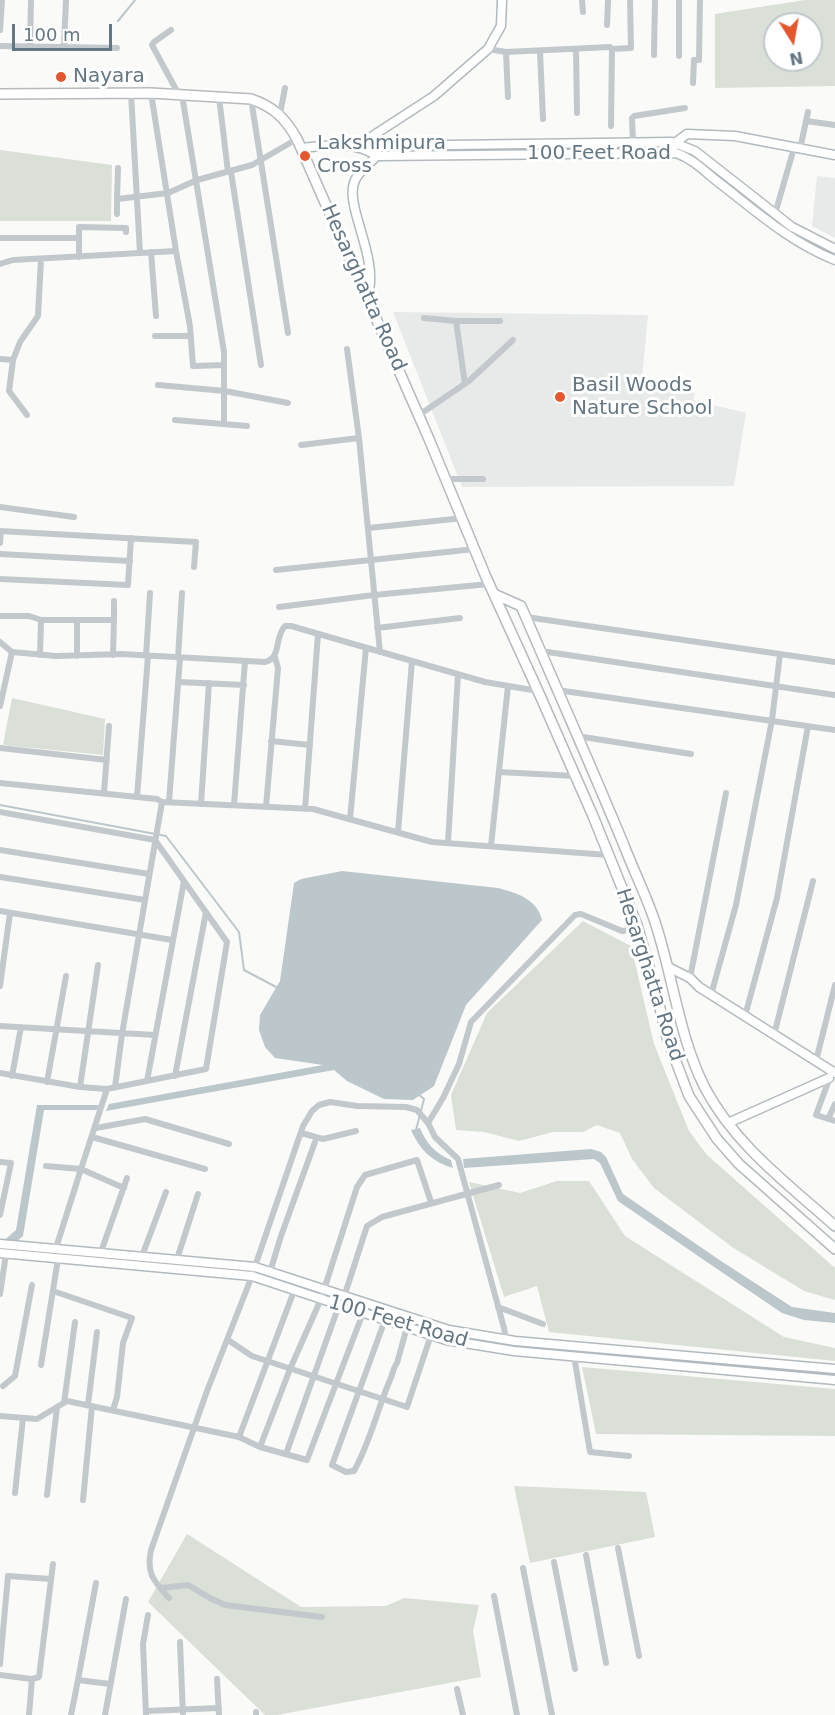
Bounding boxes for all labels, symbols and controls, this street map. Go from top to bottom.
scale bar [15,12,116,50]
north arrow [763,12,823,72]
text: 100 m [23,24,81,45]
text: N [788,48,805,69]
place label: Nayara [73,65,145,89]
marker: Nayara [54,70,68,84]
place label: Lakshmipura Cross [317,132,446,179]
street label: 100 Feet Road [527,142,671,166]
marker: Lakshmipura Cross [298,149,312,163]
street label: Hesarghatta Road [315,201,411,375]
place label: Basil Woods Nature School [572,374,713,421]
marker: Basil Woods Nature School [553,390,567,404]
street label: Hesarghatta Road [610,886,688,1064]
street label: 100 Feet Road [326,1291,470,1353]

